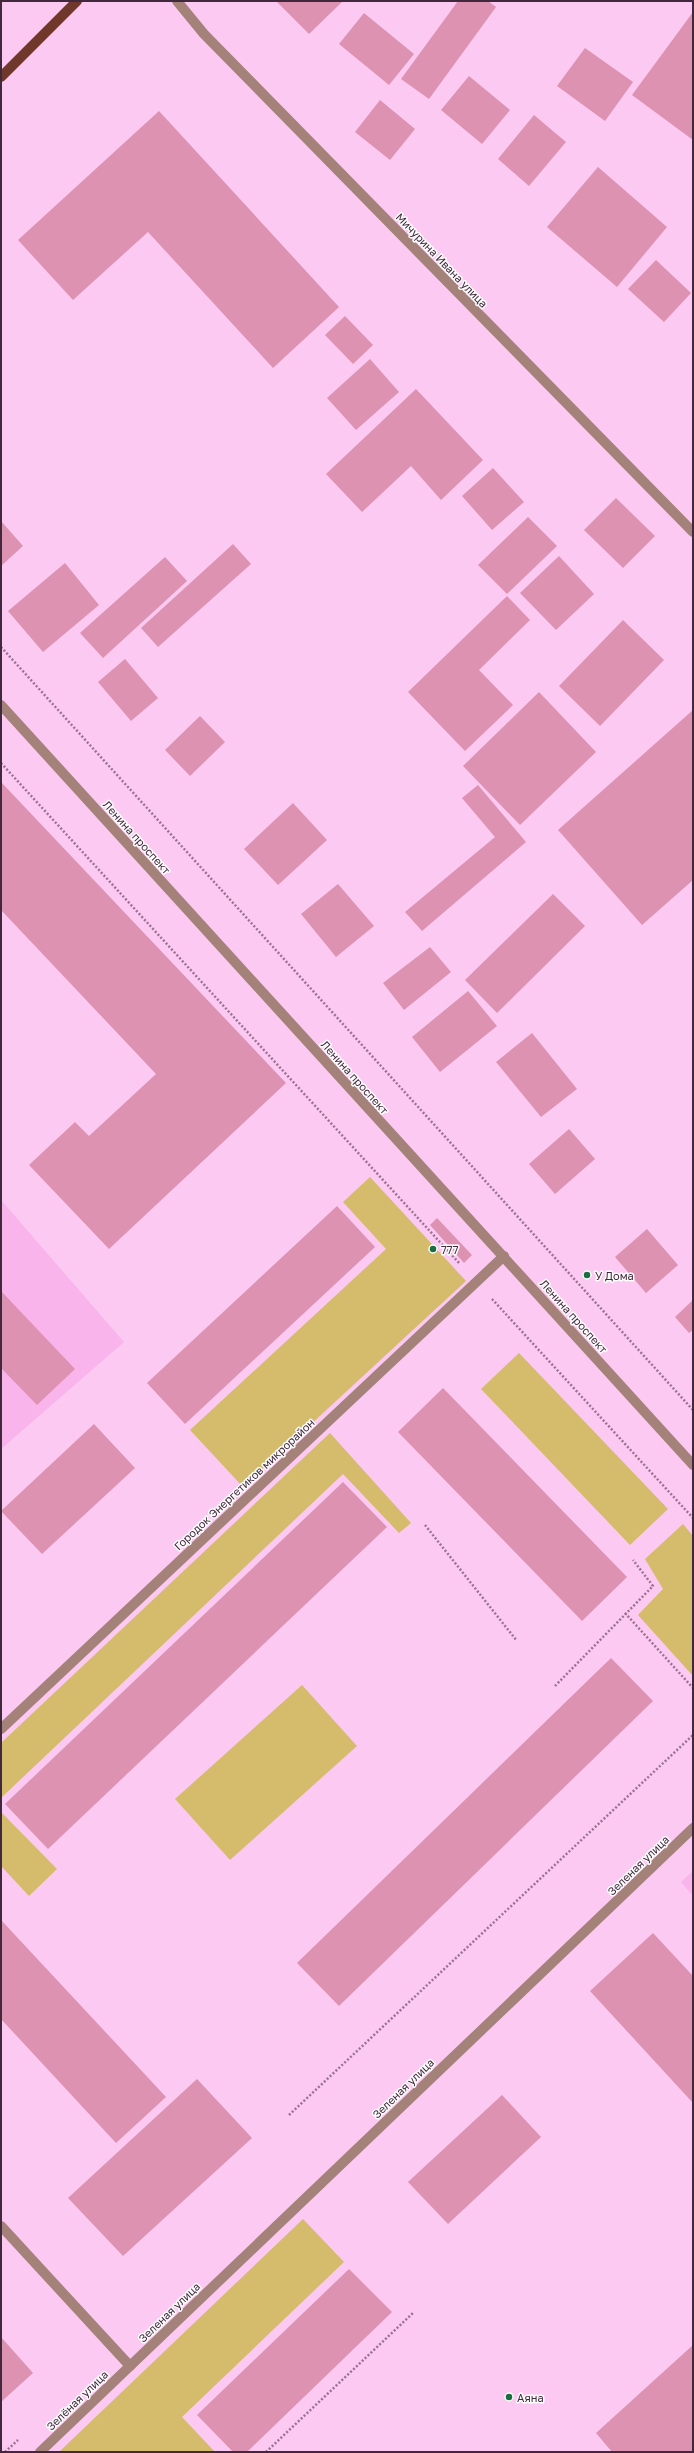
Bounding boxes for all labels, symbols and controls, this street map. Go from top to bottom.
street label: Мичурина Ивана улица [393,210,491,310]
street label: Ленина проспект [101,798,174,877]
street label: Ленина проспект [319,1038,392,1117]
place label: 777 [441,1243,459,1256]
marker: 777 [428,1244,438,1254]
place label: У Дома [595,1269,634,1282]
marker: У Дома [582,1270,592,1280]
street label: Ленина проспект [538,1277,611,1356]
street label: Городок Энергетиков микрорайон [171,1416,317,1552]
street label: Зеленая улица [605,1832,671,1898]
street label: Зеленая улица [370,2055,436,2121]
street label: Зеленая улица [136,2279,202,2345]
street label: Зелёная улица [44,2367,110,2433]
place label: Аяна [517,2391,544,2404]
marker: Аяна [504,2392,514,2402]

